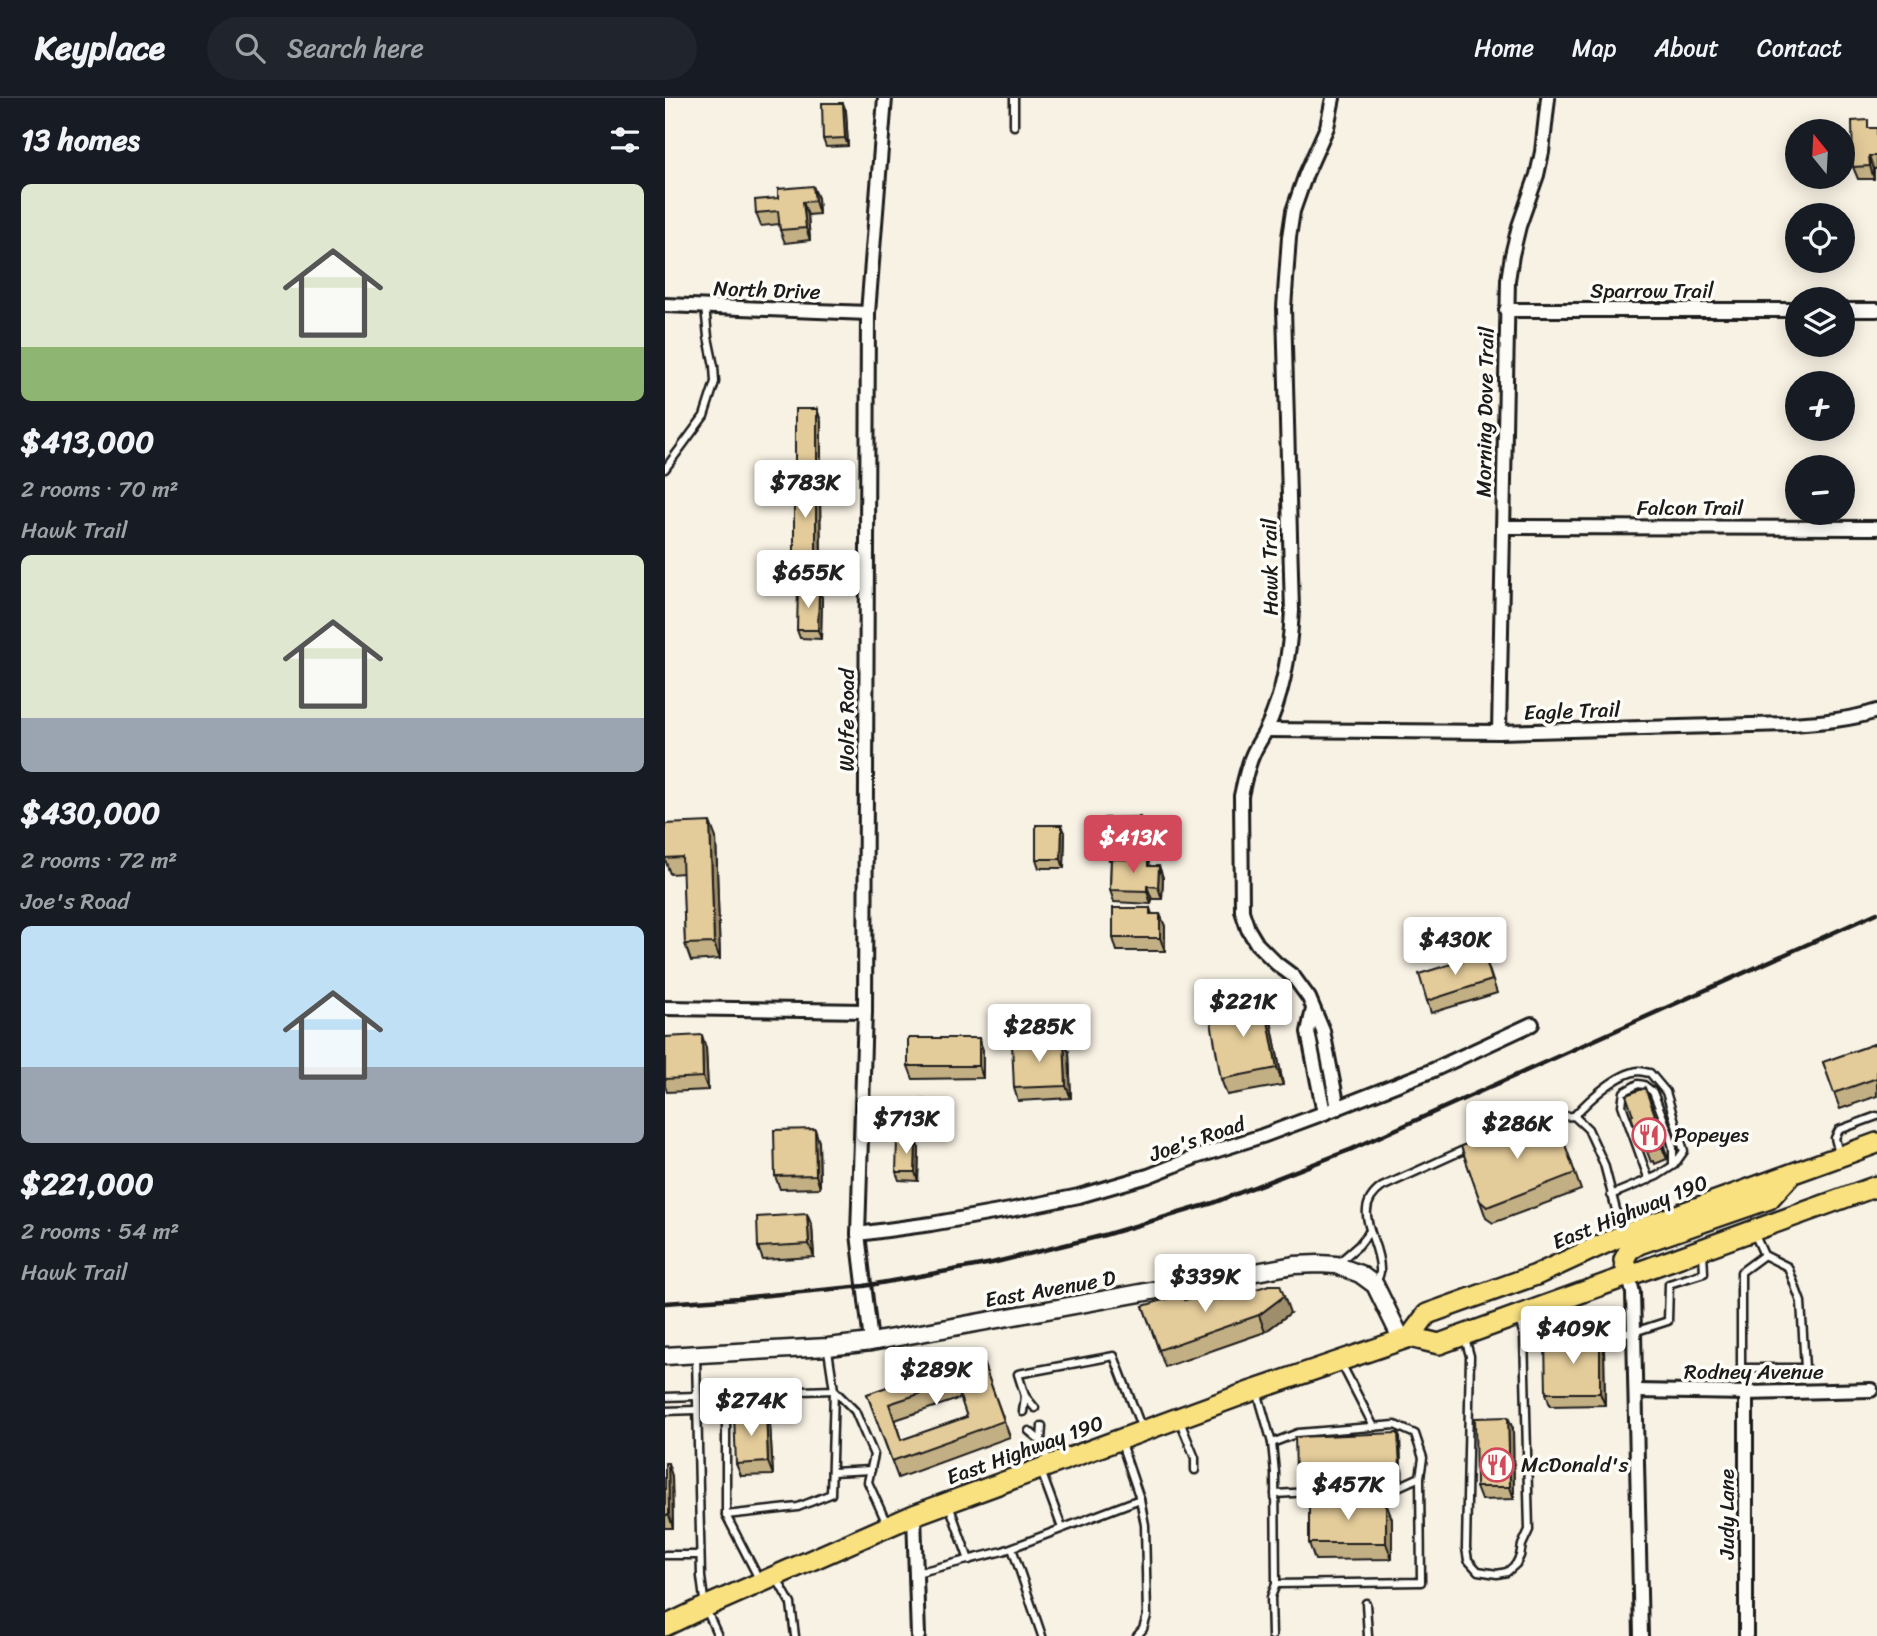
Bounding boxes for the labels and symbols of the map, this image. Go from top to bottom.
north arrow [1785,119,1855,189]
street label: North Drive [713,269,821,311]
street label: Sparrow Trail [1590,272,1715,310]
street label: Morning Dove Trail [1465,325,1506,498]
pin: $783K [756,460,854,520]
street label: Falcon Trail [1637,489,1744,527]
street label: Hawk Trail [1250,517,1290,616]
pin: $655K [759,550,857,610]
street label: Wolfe Road [828,667,866,771]
street label: Eagle Trail [1523,690,1622,732]
pin: $413K [1084,816,1182,875]
pin: $430K [1406,918,1504,977]
pin: $221K [1194,979,1292,1039]
pin: $285K [990,1004,1088,1064]
pin: $713K [857,1096,955,1156]
pin: $286K [1468,1102,1566,1161]
street label: Joe's Road [1143,1104,1252,1173]
restaurant icon: Popeyes [1630,1116,1668,1154]
place label: Popeyes [1674,1116,1749,1154]
street label: East Highway 190 [1546,1163,1714,1261]
pin: $339K [1156,1254,1254,1314]
street label: East Avenue D [982,1259,1119,1319]
pin: $409K [1524,1306,1622,1366]
pin: $289K [887,1348,985,1407]
street label: Rodney Avenue [1684,1353,1824,1391]
pin: $274K [702,1378,800,1438]
street label: East Highway 190 [941,1404,1109,1496]
restaurant icon: McDonald's [1478,1446,1516,1484]
place label: McDonald's [1521,1446,1629,1484]
pin: $457K [1299,1462,1397,1522]
street label: Judy Lane [1708,1469,1746,1560]

